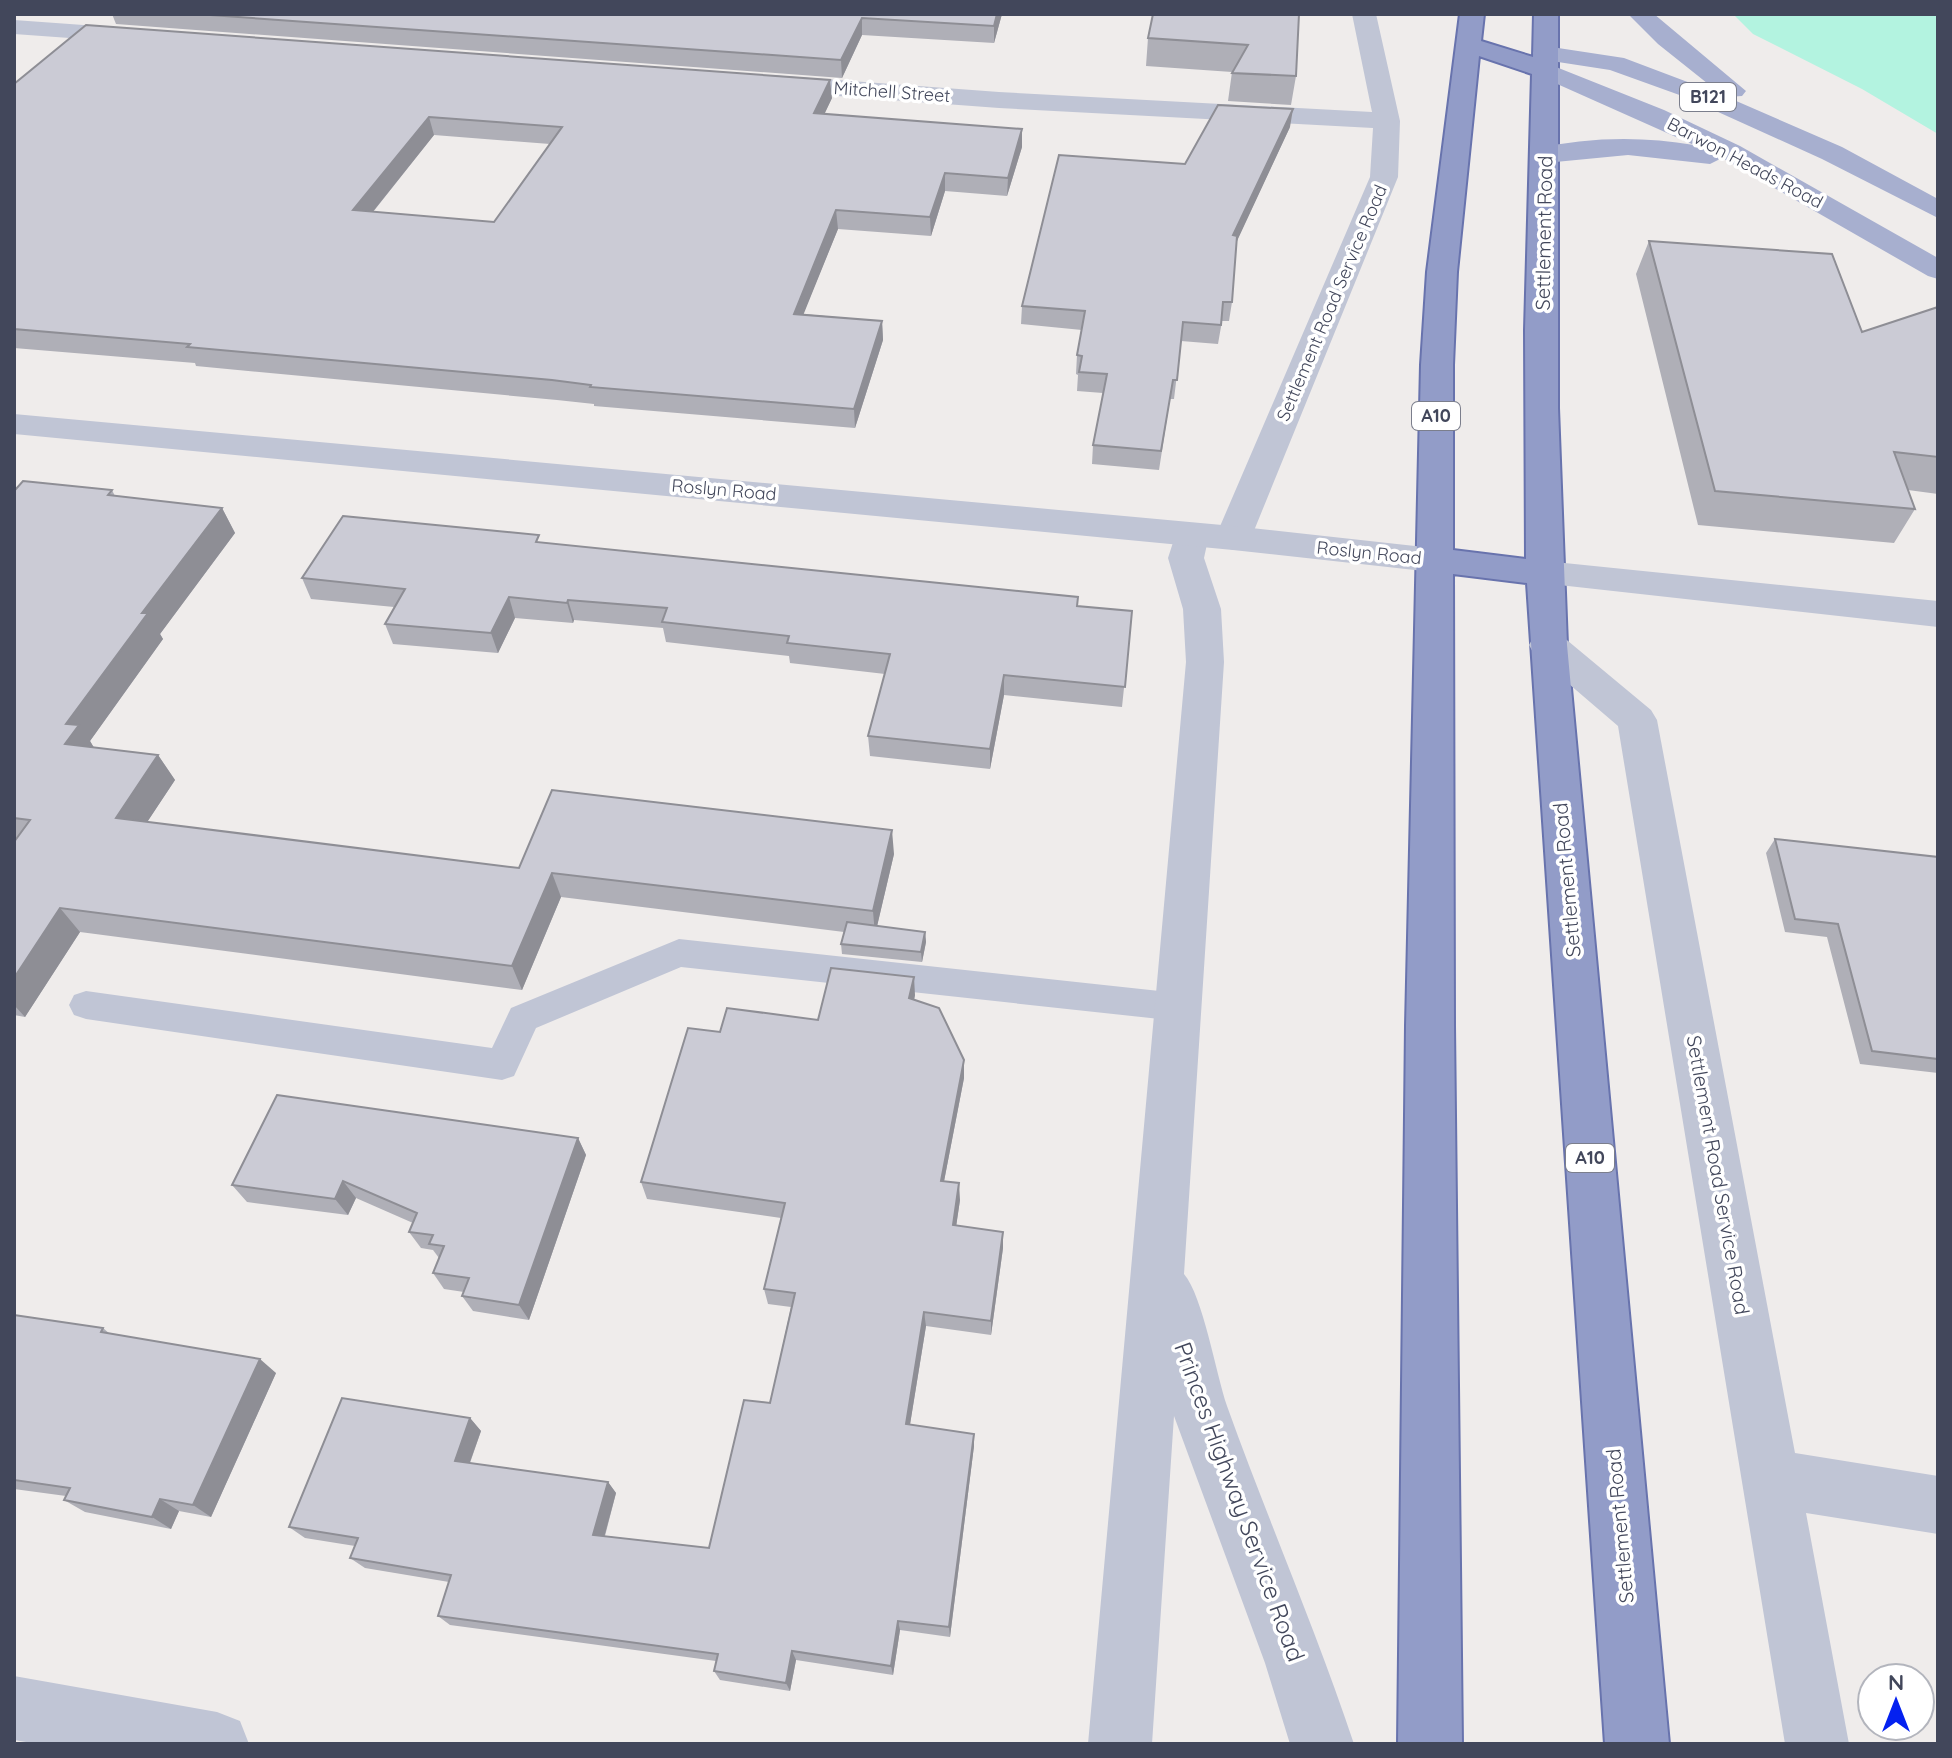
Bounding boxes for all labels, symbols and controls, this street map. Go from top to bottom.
street label: Mitchell Street [833,76,951,107]
road number: B121 [1680,83,1736,111]
street label: Barwon Heads Road [1663,112,1827,213]
street label: Settlement Road [1530,155,1557,311]
street label: Settlement Road Service Road [1271,181,1392,425]
road number: A10 [1412,402,1460,430]
street label: Roslyn Road [671,473,778,506]
street label: Roslyn Road [1315,536,1423,569]
street label: Settlement Road [1547,802,1586,958]
street label: Settlement Road Service Road [1682,1033,1755,1316]
road number: A10 [1566,1144,1614,1172]
street label: Princes Highway Service Road [1168,1338,1312,1665]
street label: Settlement Road [1600,1448,1639,1604]
north arrow [1856,1662,1936,1742]
text: N [1888,1668,1904,1696]

